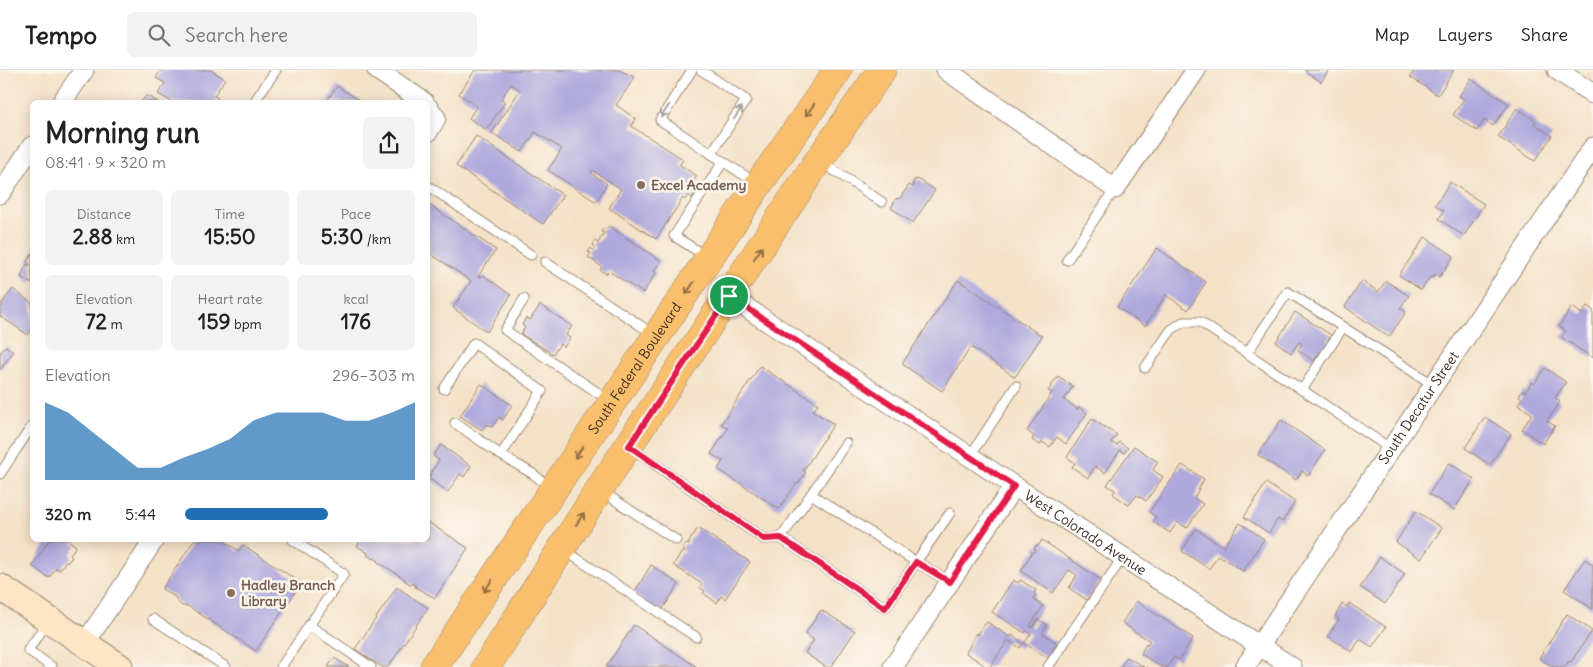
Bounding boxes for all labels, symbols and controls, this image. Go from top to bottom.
search box [127,12,477,57]
text: Tempo [25,20,97,50]
icon: search [145,21,173,49]
text: Search here [185,23,288,47]
text: Map [1374,23,1409,46]
text: Layers [1437,23,1493,46]
text: Share [1521,23,1568,46]
one-way arrow [660,103,670,117]
one-way arrow [805,103,815,117]
one-way arrow [733,106,743,120]
text: Morning run [45,115,200,151]
button: share [363,117,415,169]
text: 08:41 · 9 × 320 m [45,152,166,172]
place label: Excel Academy [651,176,746,194]
marker: Excel Academy [635,179,647,191]
text: Distance [77,205,131,223]
text: Time [215,205,245,223]
text: Pace [341,205,371,223]
text: 2.88 [73,223,113,250]
text: 15:50 [204,223,256,250]
text: 5:30 [321,223,363,250]
text: km [113,230,135,248]
text: /km [363,230,391,248]
one-way arrow [753,247,763,261]
pin [708,275,750,317]
one-way arrow [684,281,695,295]
icon: arrive [715,282,743,310]
text: Elevation [75,290,133,308]
text: Heart rate [198,290,262,308]
text: kcal [343,290,369,308]
street label: South Federal Boulevard [584,299,686,438]
text: 72 [85,308,107,335]
text: 159 [198,308,231,335]
text: 176 [341,308,371,335]
text: m [107,315,123,333]
text: bpm [231,315,262,333]
street label: South Decatur Street [1374,348,1463,467]
text: Elevation [45,365,111,385]
text: 296–303 m [332,365,415,385]
one-way arrow [574,445,584,459]
street label: West Colorado Avenue [1021,486,1150,579]
text: 320 m [45,504,91,524]
text: 5:44 [125,504,156,524]
one-way arrow [575,513,585,527]
place label: Hadley Branch Library [241,576,335,610]
one-way arrow [483,579,493,593]
marker: Hadley Branch Library [225,587,237,599]

